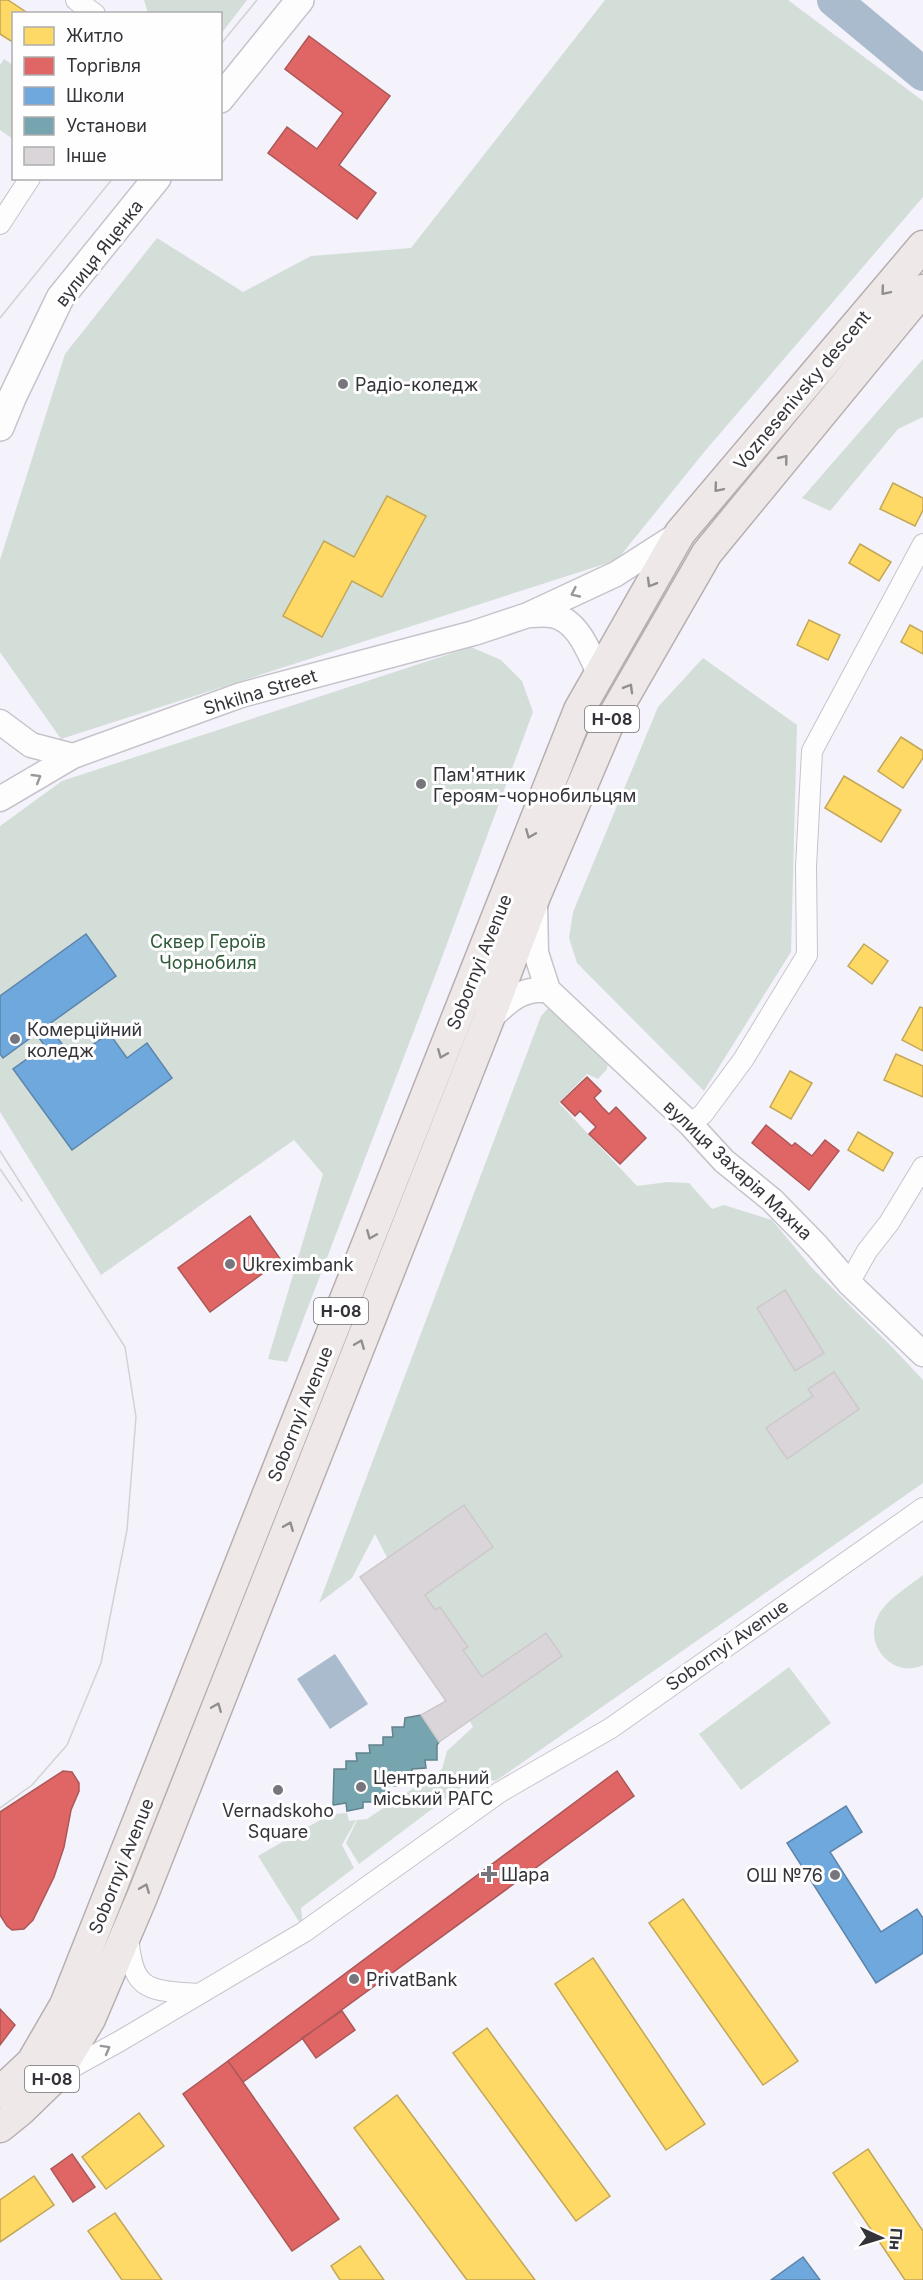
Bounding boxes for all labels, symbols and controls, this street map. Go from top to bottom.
legend [12,12,222,180]
text: Житло [66,25,123,46]
text: Торгівля [66,55,141,76]
text: Школи [66,85,124,106]
text: Установи [66,115,147,136]
text: Інше [66,145,107,166]
street label: вулиця Яценка [51,195,147,311]
one-way arrow [881,284,892,295]
street label: Voznesenivsky descent [729,306,875,474]
place label: Радіо-коледж [355,374,478,395]
marker: Радіо-коледж [336,377,350,391]
one-way arrow [776,455,787,466]
one-way arrow [714,481,725,492]
one-way arrow [647,577,658,587]
one-way arrow [570,585,581,597]
street label: Shkilna Street [201,665,319,719]
one-way arrow [622,684,634,694]
road number: Н-08 [585,706,639,732]
place label: Пам'ятник Героям-чорнобильцям [433,764,636,806]
one-way arrow [31,774,41,785]
marker: Пам'ятник Героям-чорнобильцям [414,777,428,791]
one-way arrow [525,828,537,839]
street label: Sobornyi Avenue [442,891,516,1033]
park label: Сквер Героїв Чорнобиля [150,931,266,973]
place label: Комерційний коледж [27,1019,142,1061]
marker: Комерційний коледж [8,1032,22,1046]
one-way arrow [437,1048,450,1059]
street label: вулиця Захарія Махна [660,1096,816,1244]
one-way arrow [366,1229,378,1240]
place label: Ukreximbank [242,1254,354,1275]
marker: Ukreximbank [223,1257,237,1271]
road number: Н-08 [314,1298,368,1324]
one-way arrow [353,1339,365,1350]
street label: Sobornyi Avenue [263,1343,337,1485]
one-way arrow [281,1521,294,1531]
street label: Sobornyi Avenue [662,1595,792,1695]
one-way arrow [210,1702,222,1713]
place label: Центральний міський РАГС [373,1767,493,1809]
marker: Центральний міський РАГС [354,1780,368,1794]
marker: Vernadskoho Square [271,1783,285,1797]
street label: Sobornyi Avenue [84,1795,158,1937]
place label: Vernadskoho Square [222,1800,334,1842]
place label: Шара [501,1864,550,1885]
place label: ОШ №76 [746,1865,823,1886]
marker: Шара [482,1867,496,1881]
marker: ОШ №76 [828,1868,842,1882]
one-way arrow [138,1884,150,1895]
place label: PrivatBank [366,1969,457,1990]
marker: PrivatBank [347,1972,361,1986]
one-way arrow [100,2045,110,2056]
road number: Н-08 [25,2066,79,2092]
north arrow [851,2208,911,2268]
text: Пн [885,2227,907,2251]

